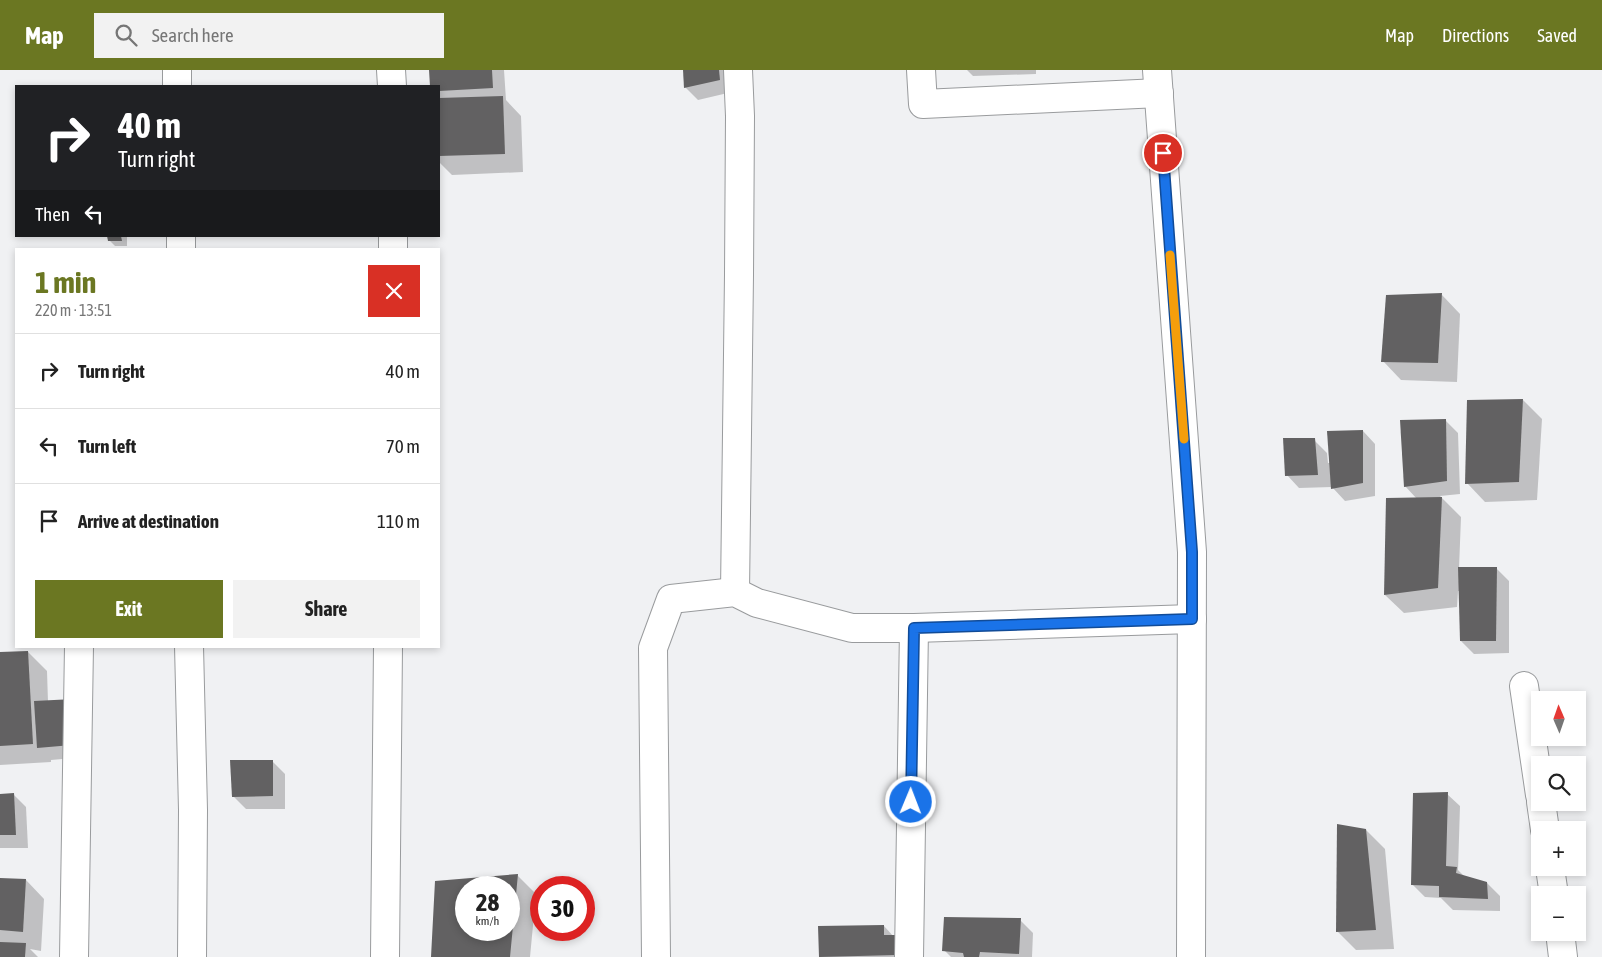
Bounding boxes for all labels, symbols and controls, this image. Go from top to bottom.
search box [94,13,444,58]
icon: search [112,21,140,49]
text: Map [25,22,64,49]
text: Search here [152,24,234,46]
text: Map [1385,25,1414,46]
text: Directions [1442,25,1509,46]
text: Saved [1537,25,1577,46]
icon: right [35,105,100,170]
text: 40 m [118,105,181,145]
pin [1142,132,1184,174]
icon: arrive [1149,139,1177,167]
text: Turn right [118,146,195,172]
icon: left [80,200,108,228]
text: Then [35,203,70,225]
text: 1 min [35,265,96,299]
button: close [368,265,420,317]
text: 220 m · 13:51 [35,301,112,319]
icon: right [35,357,63,385]
text: Turn right [78,360,145,382]
text: 40 m [386,360,420,382]
icon: left [35,432,63,460]
text: Turn left [78,435,136,457]
text: 70 m [386,435,420,457]
icon: arrive [35,507,63,535]
text: Arrive at destination [78,510,219,532]
text: 110 m [377,510,420,532]
button: Exit [35,580,223,638]
button: Share [233,580,420,638]
north arrow [1531,691,1586,746]
map controls [1531,691,1586,941]
button: search [1531,756,1586,811]
position arrow [884,775,936,827]
button: + [1531,821,1586,876]
speed limit sign: 30 [530,876,595,941]
button: − [1531,886,1586,941]
text: 28 [476,888,499,916]
text: km/h [476,914,499,928]

